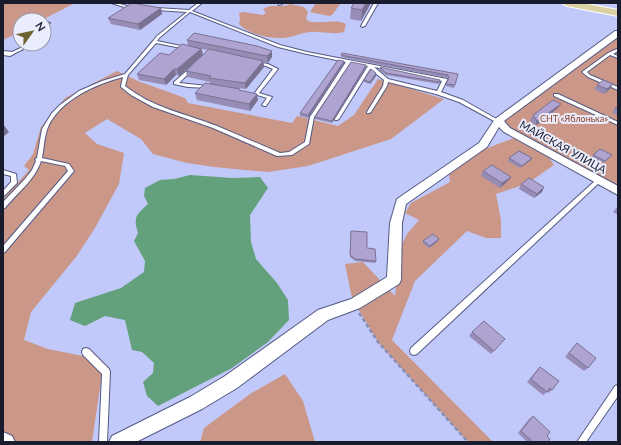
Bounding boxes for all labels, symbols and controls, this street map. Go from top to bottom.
north arrow [12,12,52,52]
text: N [33,19,49,33]
park label: СНТ «Яблонька» [540,113,608,124]
street label: МАЙСКАЯ УЛИЦА [518,117,609,176]

